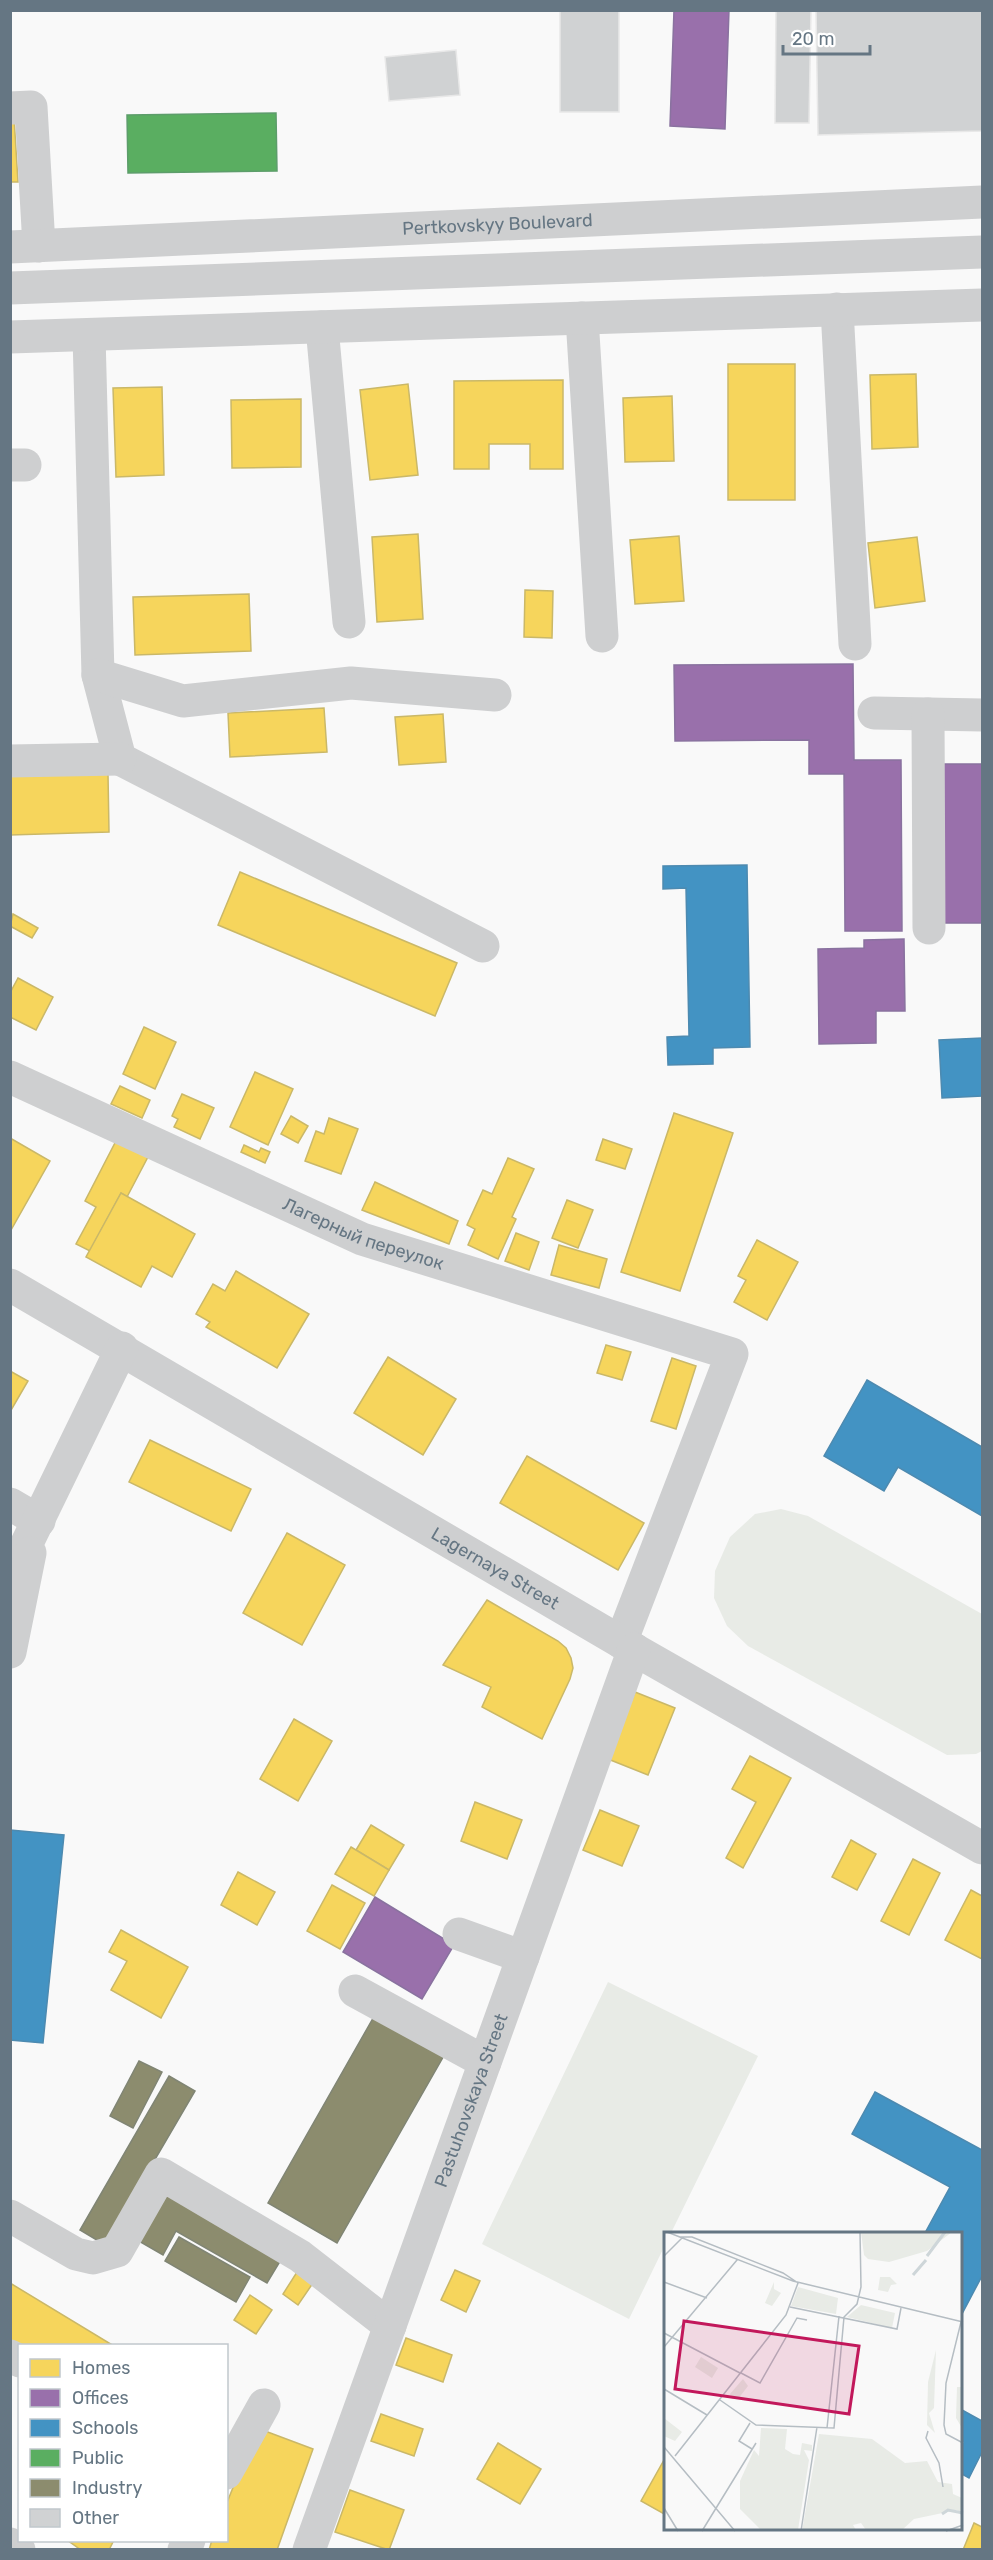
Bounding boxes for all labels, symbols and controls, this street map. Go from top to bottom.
scale bar [783,18,870,56]
text: 20 m [792,28,834,50]
street label: Pertkovskyy Boulevard [402,209,593,240]
street label: Лагерный переулок [279,1193,447,1275]
street label: Lagernaya Street [427,1523,563,1614]
street label: Pastuhovskaya Street [430,2010,513,2190]
inset map [664,2232,963,2530]
legend [18,2344,228,2542]
text: Homes [72,2357,130,2379]
text: Offices [72,2387,129,2409]
text: Schools [72,2417,138,2439]
text: Public [72,2447,124,2469]
text: Industry [72,2477,142,2499]
text: Other [72,2507,119,2529]

